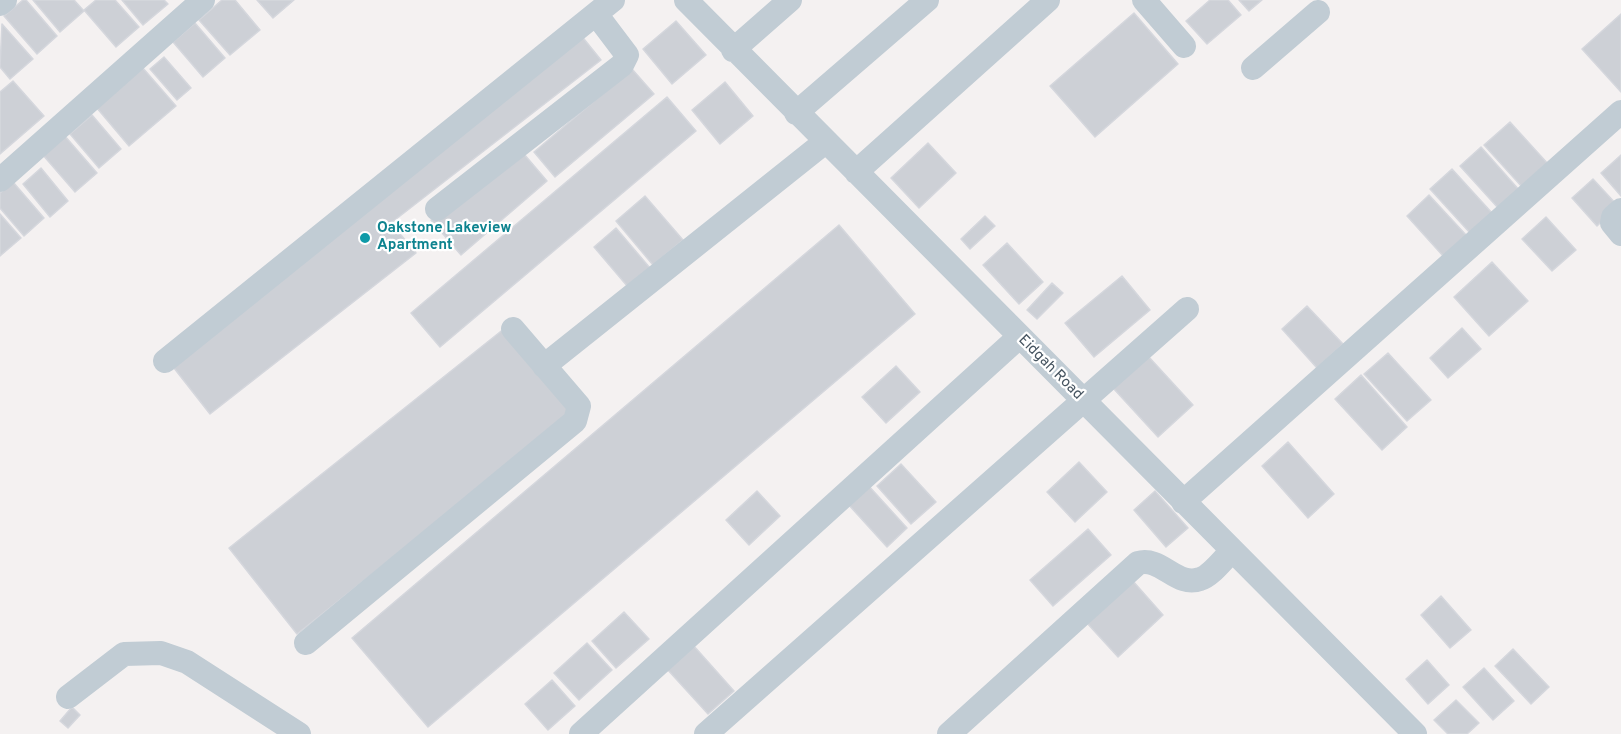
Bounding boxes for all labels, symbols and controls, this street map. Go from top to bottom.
place label: Oakstone Lakeview Apartment [377,220,511,255]
marker: Oakstone Lakeview Apartment [358,231,372,245]
street label: Eidgah Road [1014,332,1086,404]

